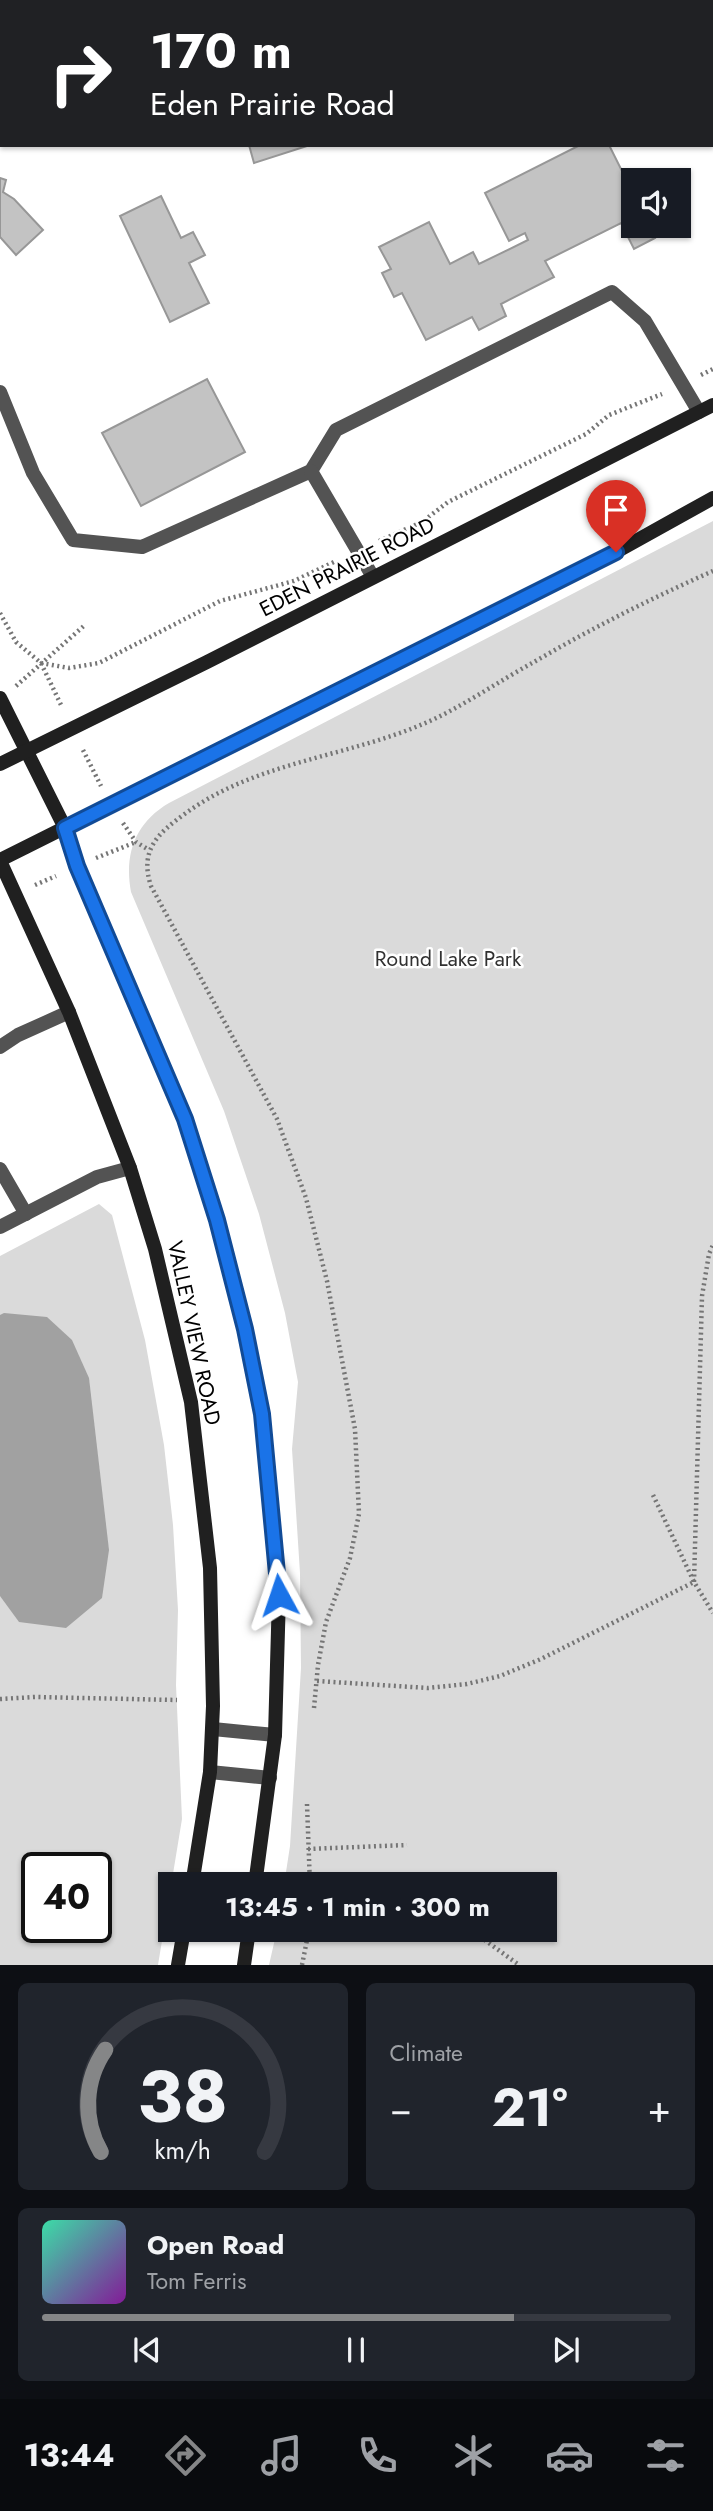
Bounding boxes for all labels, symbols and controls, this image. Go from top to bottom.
text: 170 m [150,16,292,86]
icon: right [35,28,126,119]
text: Eden Prairie Road [150,81,395,127]
map controls [621,168,691,238]
button: sound [621,168,691,238]
pin [586,480,646,552]
icon: arrive [597,491,635,529]
street label: EDEN PRAIRIE ROAD [254,510,440,624]
park label: Round Lake Park [375,944,522,974]
street label: VALLEY VIEW ROAD [160,1238,228,1428]
position arrow [242,1558,316,1632]
speed limit sign: 40 [21,1852,112,1943]
text: 13:45 · 1 min · 300 m [225,1888,490,1926]
text: Climate [390,2036,463,2070]
text: 38 [137,2045,228,2150]
text: 21° [492,2070,568,2146]
text: − [390,2081,412,2136]
text: + [648,2081,671,2136]
text: km/h [154,2132,211,2168]
text: Open Road [147,2226,284,2264]
text: Tom Ferris [147,2264,246,2298]
icon: previous [128,2331,166,2369]
icon: pause [337,2331,375,2369]
icon: next [547,2331,585,2369]
icon: directions [161,2431,210,2480]
icon: music [257,2431,306,2480]
icon: phone [353,2431,402,2480]
icon: climate [449,2431,498,2480]
icon: car [545,2431,594,2480]
icon: filters [641,2431,690,2480]
text: 13:44 [23,2432,115,2478]

